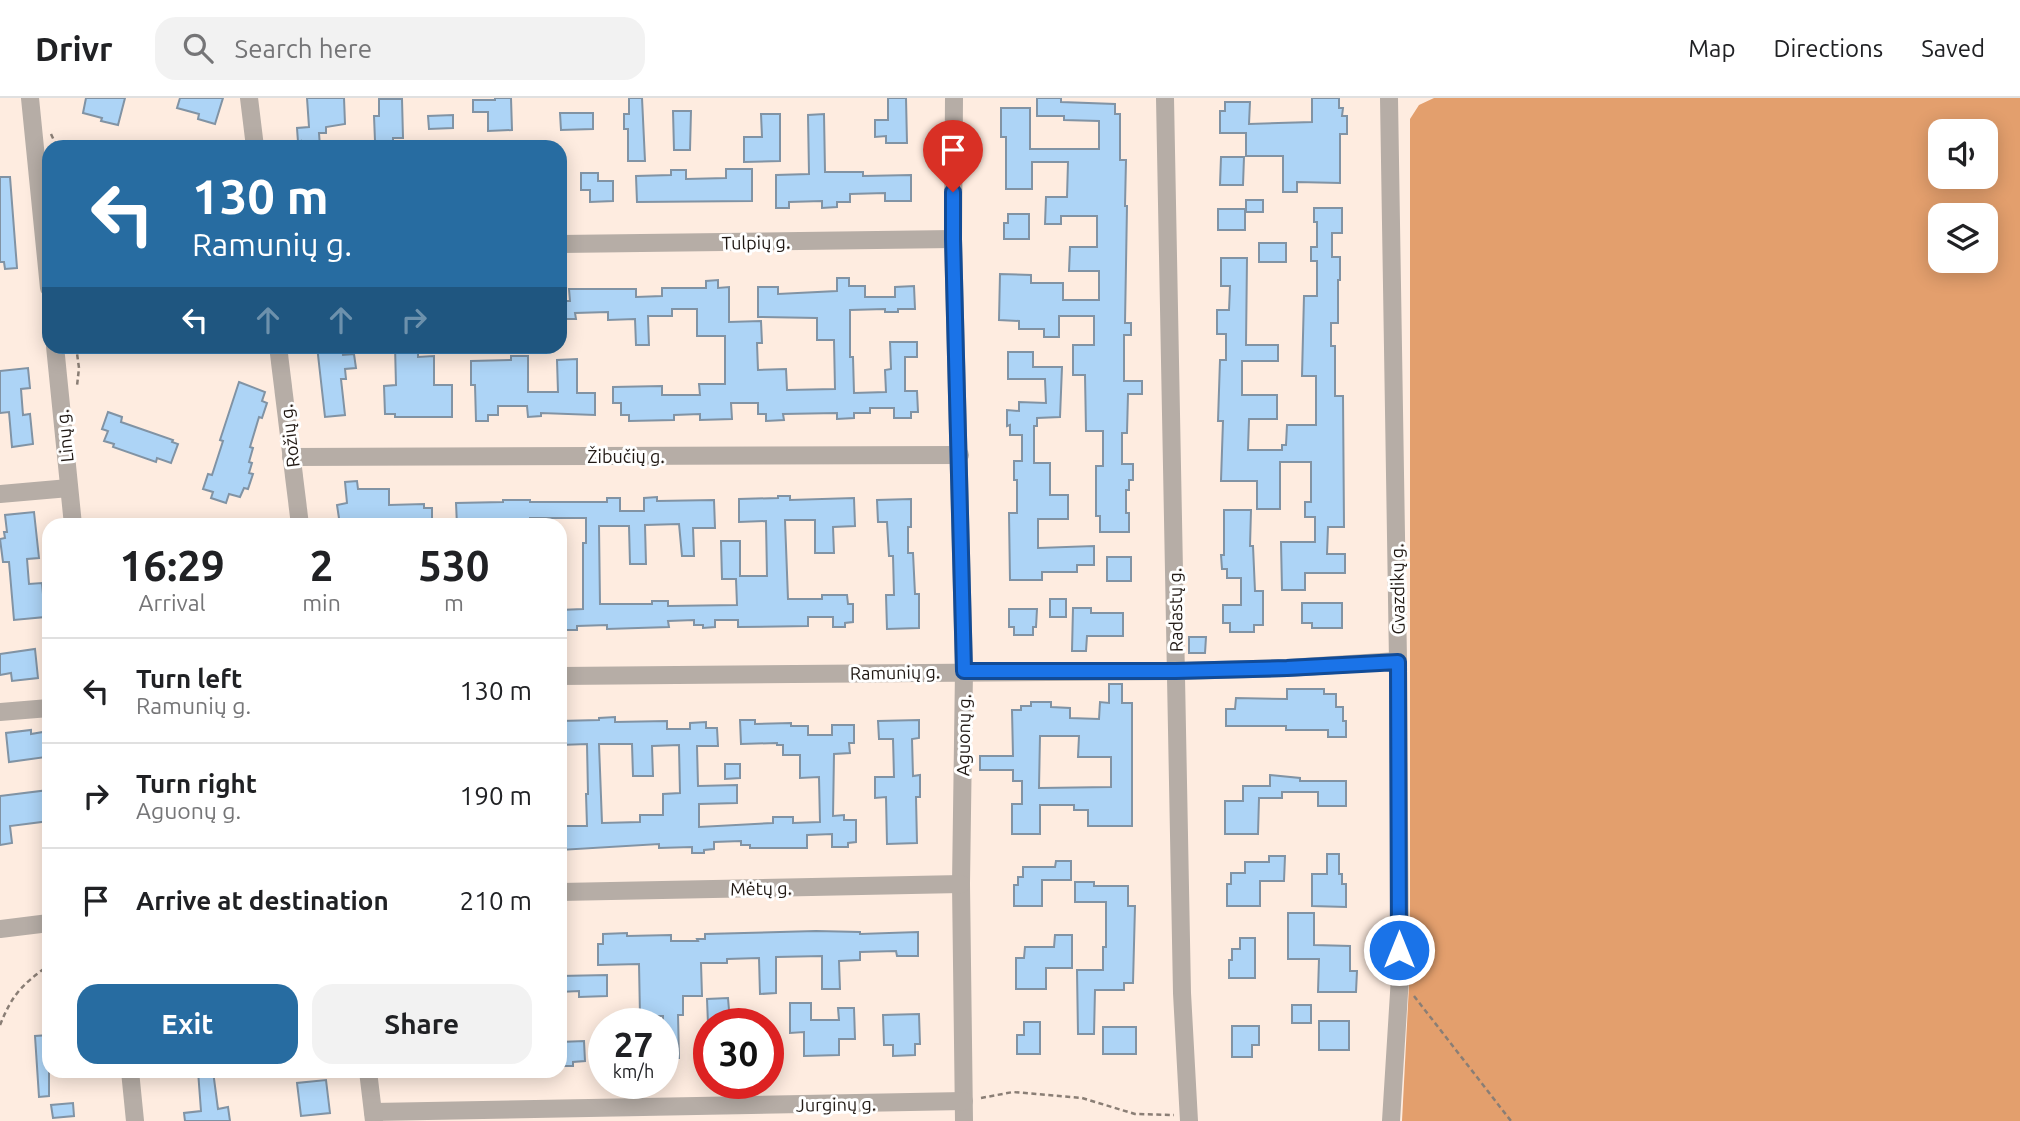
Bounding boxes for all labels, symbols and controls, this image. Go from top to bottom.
search box [155,17,645,80]
icon: search [179,29,217,67]
text: Drivr [35,30,113,67]
text: Search here [235,34,372,63]
text: Map [1688,35,1735,62]
text: Directions [1773,35,1883,62]
text: Saved [1921,35,1985,62]
map controls [1928,119,1998,273]
button: sound [1928,119,1998,189]
pin [923,120,983,192]
icon: arrive [934,131,972,169]
icon: left [77,168,168,259]
text: 130 m [192,168,329,223]
button: layers [1928,203,1998,273]
text: Ramunių g. [192,226,352,262]
street label: Tulpių g. [722,231,790,253]
icon: left [176,301,214,339]
icon: ahead [249,301,287,339]
icon: ahead [322,301,360,339]
icon: right [395,301,433,339]
street label: Rožių g. [275,403,303,469]
street label: Linų g. [51,409,77,463]
street label: Žibučių g. [587,445,665,466]
text: 16:29 [120,542,225,589]
text: 2 [310,542,333,589]
text: 530 [418,542,489,589]
street label: Gvazdikų g. [1386,543,1408,635]
street label: Radastų g. [1164,568,1186,652]
text: Arrival [139,590,206,615]
text: min [302,590,341,615]
text: m [444,590,464,615]
street label: Ramunių g. [850,661,940,683]
text: Turn left [136,664,242,693]
icon: left [77,672,115,710]
text: 130 m [460,676,532,705]
text: Ramunių g. [136,693,251,718]
street label: Aguonų g. [952,694,974,776]
text: Turn right [136,769,257,798]
icon: right [77,777,115,815]
text: 190 m [460,781,532,810]
text: Aguonų g. [136,798,241,823]
street label: Mėtų g. [730,877,792,899]
icon: arrive [77,882,115,920]
text: Arrive at destination [136,886,389,915]
text: 210 m [460,886,532,915]
position arrow [1362,913,1436,987]
button: Exit [77,984,298,1064]
button: Share [312,984,532,1064]
speed limit sign: 30 [693,1008,784,1099]
text: 27 [614,1024,653,1064]
text: km/h [613,1061,654,1081]
street label: Jurginų g. [796,1093,876,1115]

